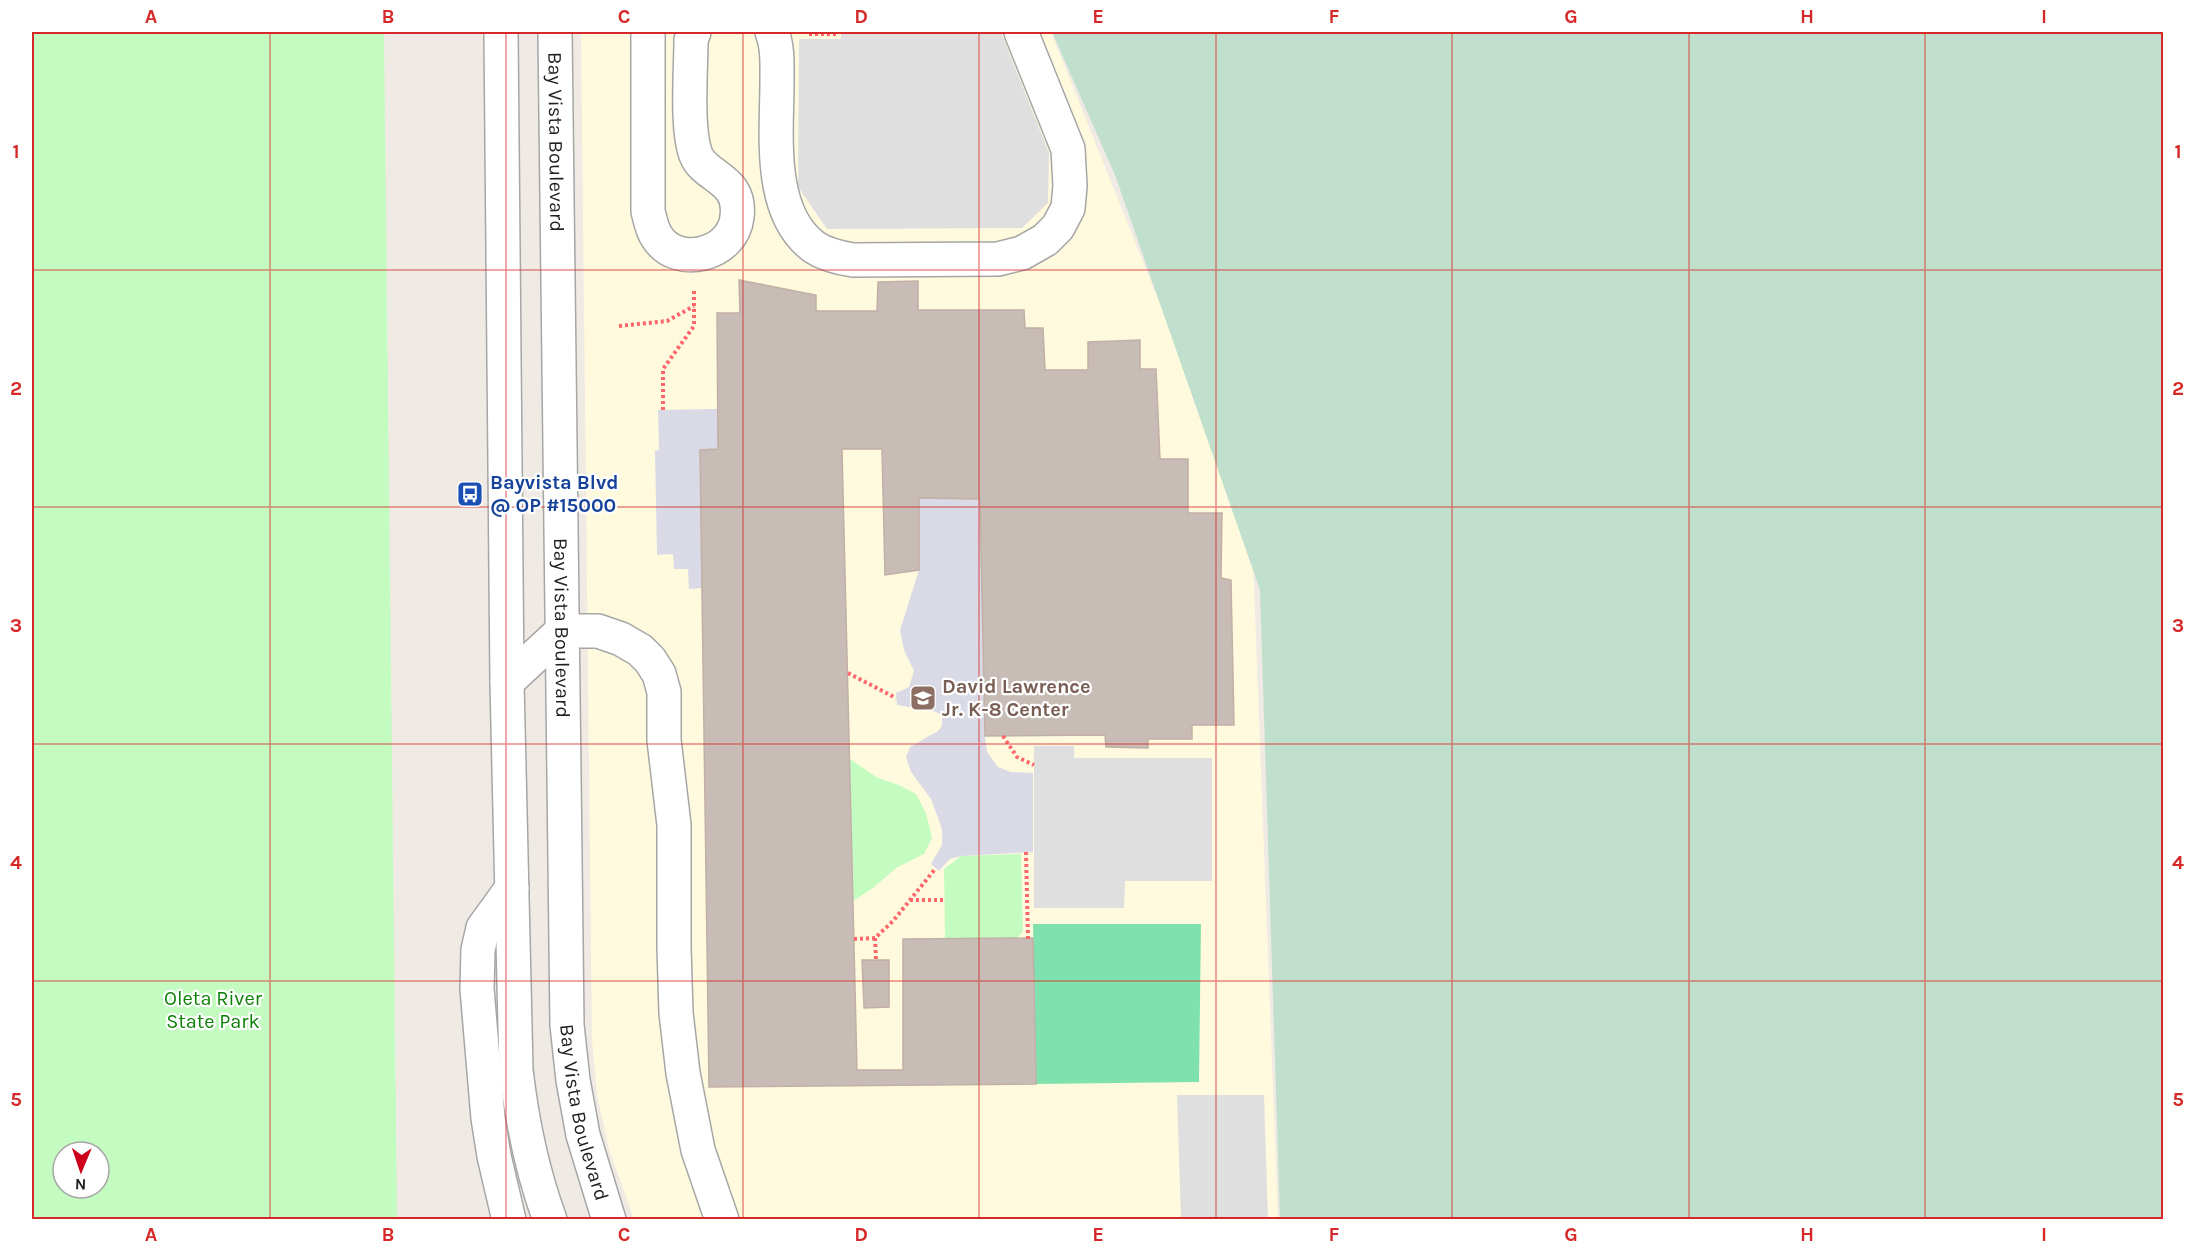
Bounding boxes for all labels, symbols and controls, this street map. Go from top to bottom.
text: A [145,5,158,28]
text: B [382,5,394,28]
text: C [618,5,630,28]
text: D [854,5,868,28]
text: E [1092,5,1104,28]
text: F [1329,5,1340,28]
text: G [1564,5,1578,28]
text: H [1800,5,1814,28]
text: I [2041,5,2047,28]
street label: Bay Vista Boulevard [543,52,568,232]
text: 1 [12,140,20,163]
text: 1 [2174,140,2182,163]
text: 2 [10,377,22,400]
text: 2 [2172,377,2184,400]
place label: Bayvista Blvd @ OP #15000 [490,471,619,517]
bus stop icon: Bayvista Blvd @ OP #15000 [455,479,485,509]
street label: Bay Vista Boulevard [549,538,574,718]
text: 3 [10,614,22,637]
text: 3 [2172,614,2184,637]
place label: David Lawrence Jr. K-8 Center [942,675,1091,721]
school or university icon: David Lawrence Jr. K-8 Center [908,683,938,713]
text: 4 [10,851,22,874]
text: 4 [2172,851,2184,874]
park label: Oleta River State Park [164,987,263,1033]
street label: Bay Vista Boulevard [555,1023,613,1203]
text: 5 [10,1088,22,1111]
text: 5 [2172,1088,2184,1111]
north arrow [51,1140,111,1200]
text: N [74,1175,87,1194]
text: A [145,1223,158,1246]
text: B [382,1223,394,1246]
text: C [618,1223,630,1246]
text: D [854,1223,868,1246]
text: E [1092,1223,1104,1246]
text: F [1329,1223,1340,1246]
text: G [1564,1223,1578,1246]
text: H [1800,1223,1814,1246]
text: I [2041,1223,2047,1246]

